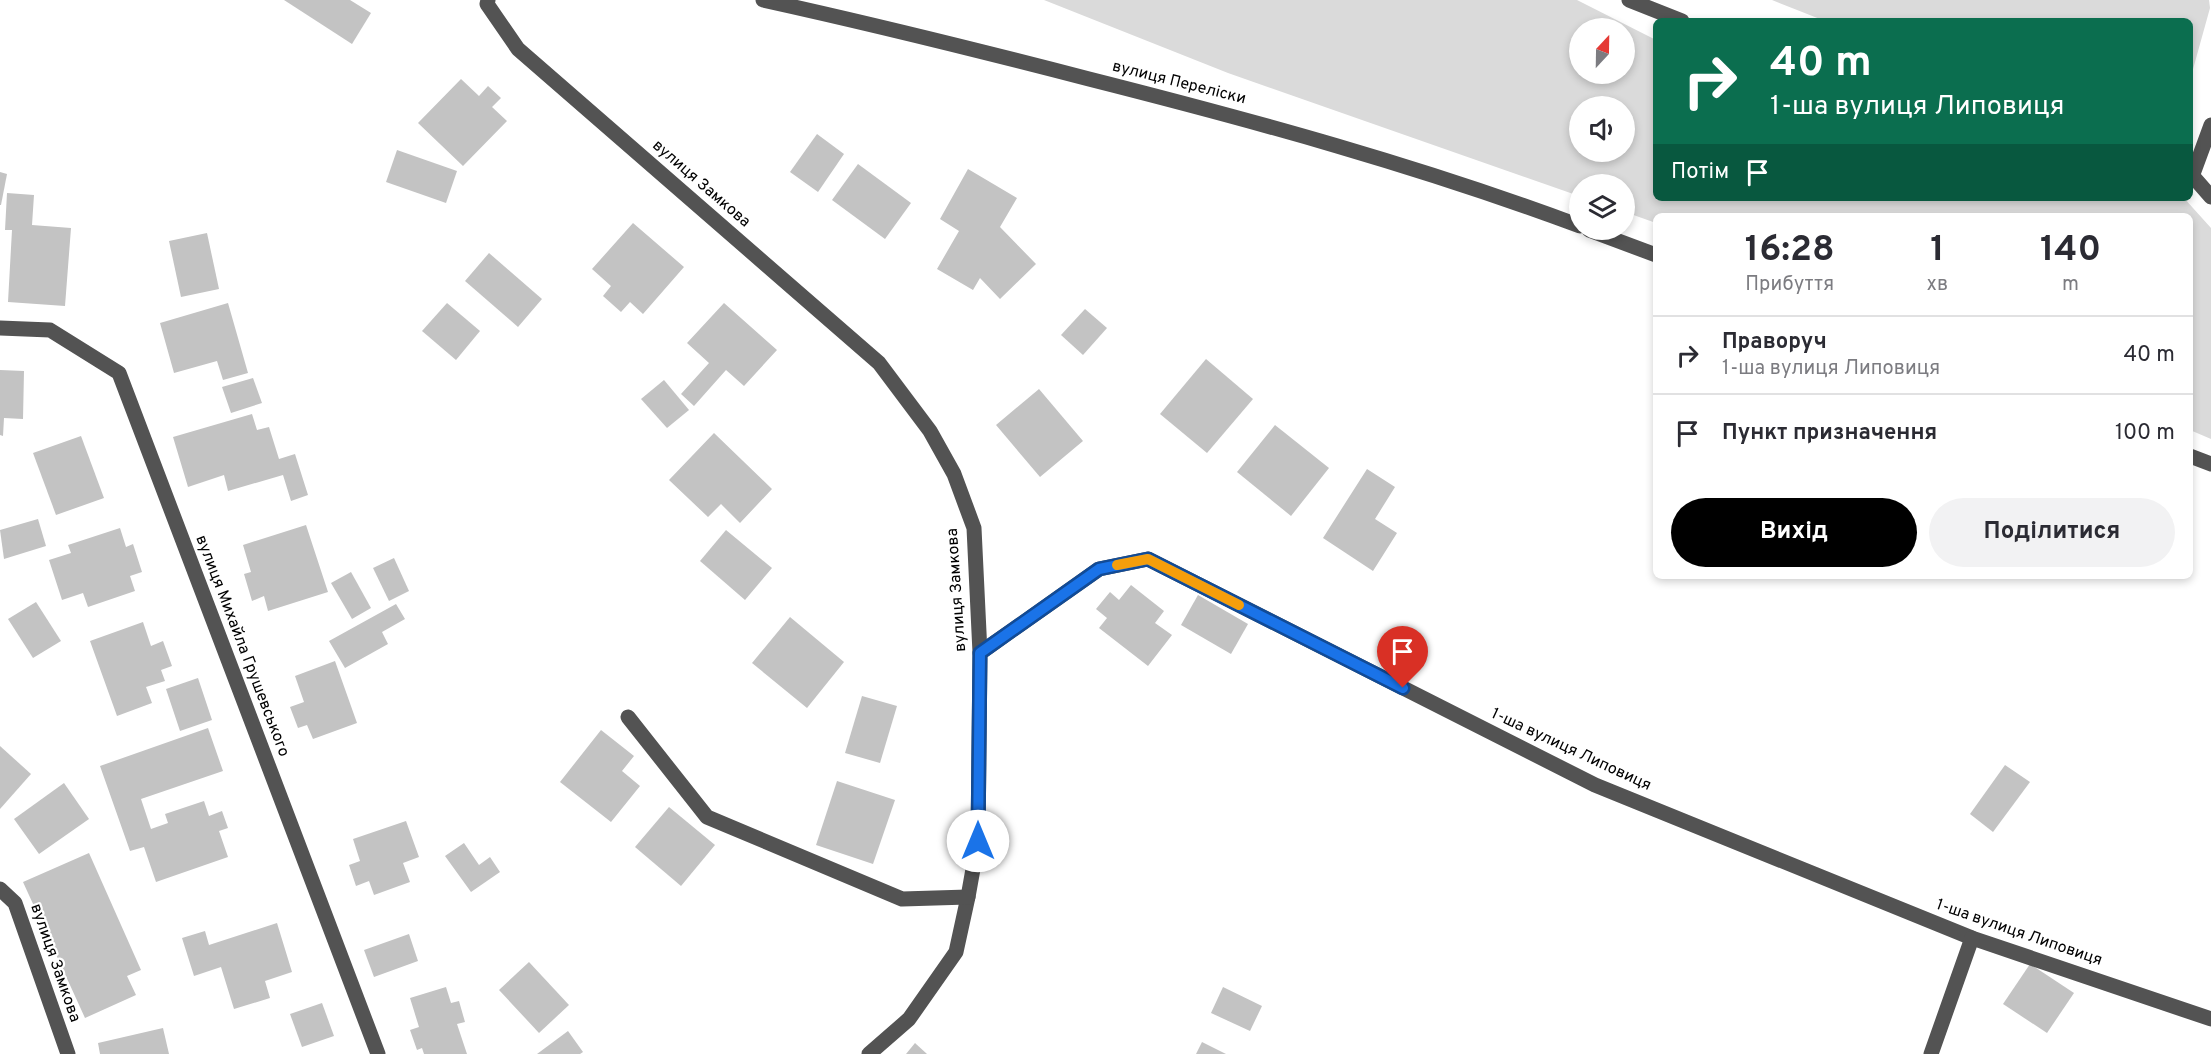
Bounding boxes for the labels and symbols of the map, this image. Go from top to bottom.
north arrow [1569,18,1635,84]
street label: вулиця Переліски [1110,57,1248,109]
street label: вулиця Замкова [648,136,754,232]
street label: вулиця Замкова [943,528,971,652]
street label: вулиця Михайла Грушевського [190,532,294,760]
pin [1377,626,1428,688]
street label: 1-ша вулиця Липовиця [1488,704,1654,796]
position arrow [946,809,1010,873]
street label: 1-ша вулиця Липовиця [1933,895,2105,971]
street label: вулиця Замкова [25,901,85,1025]

